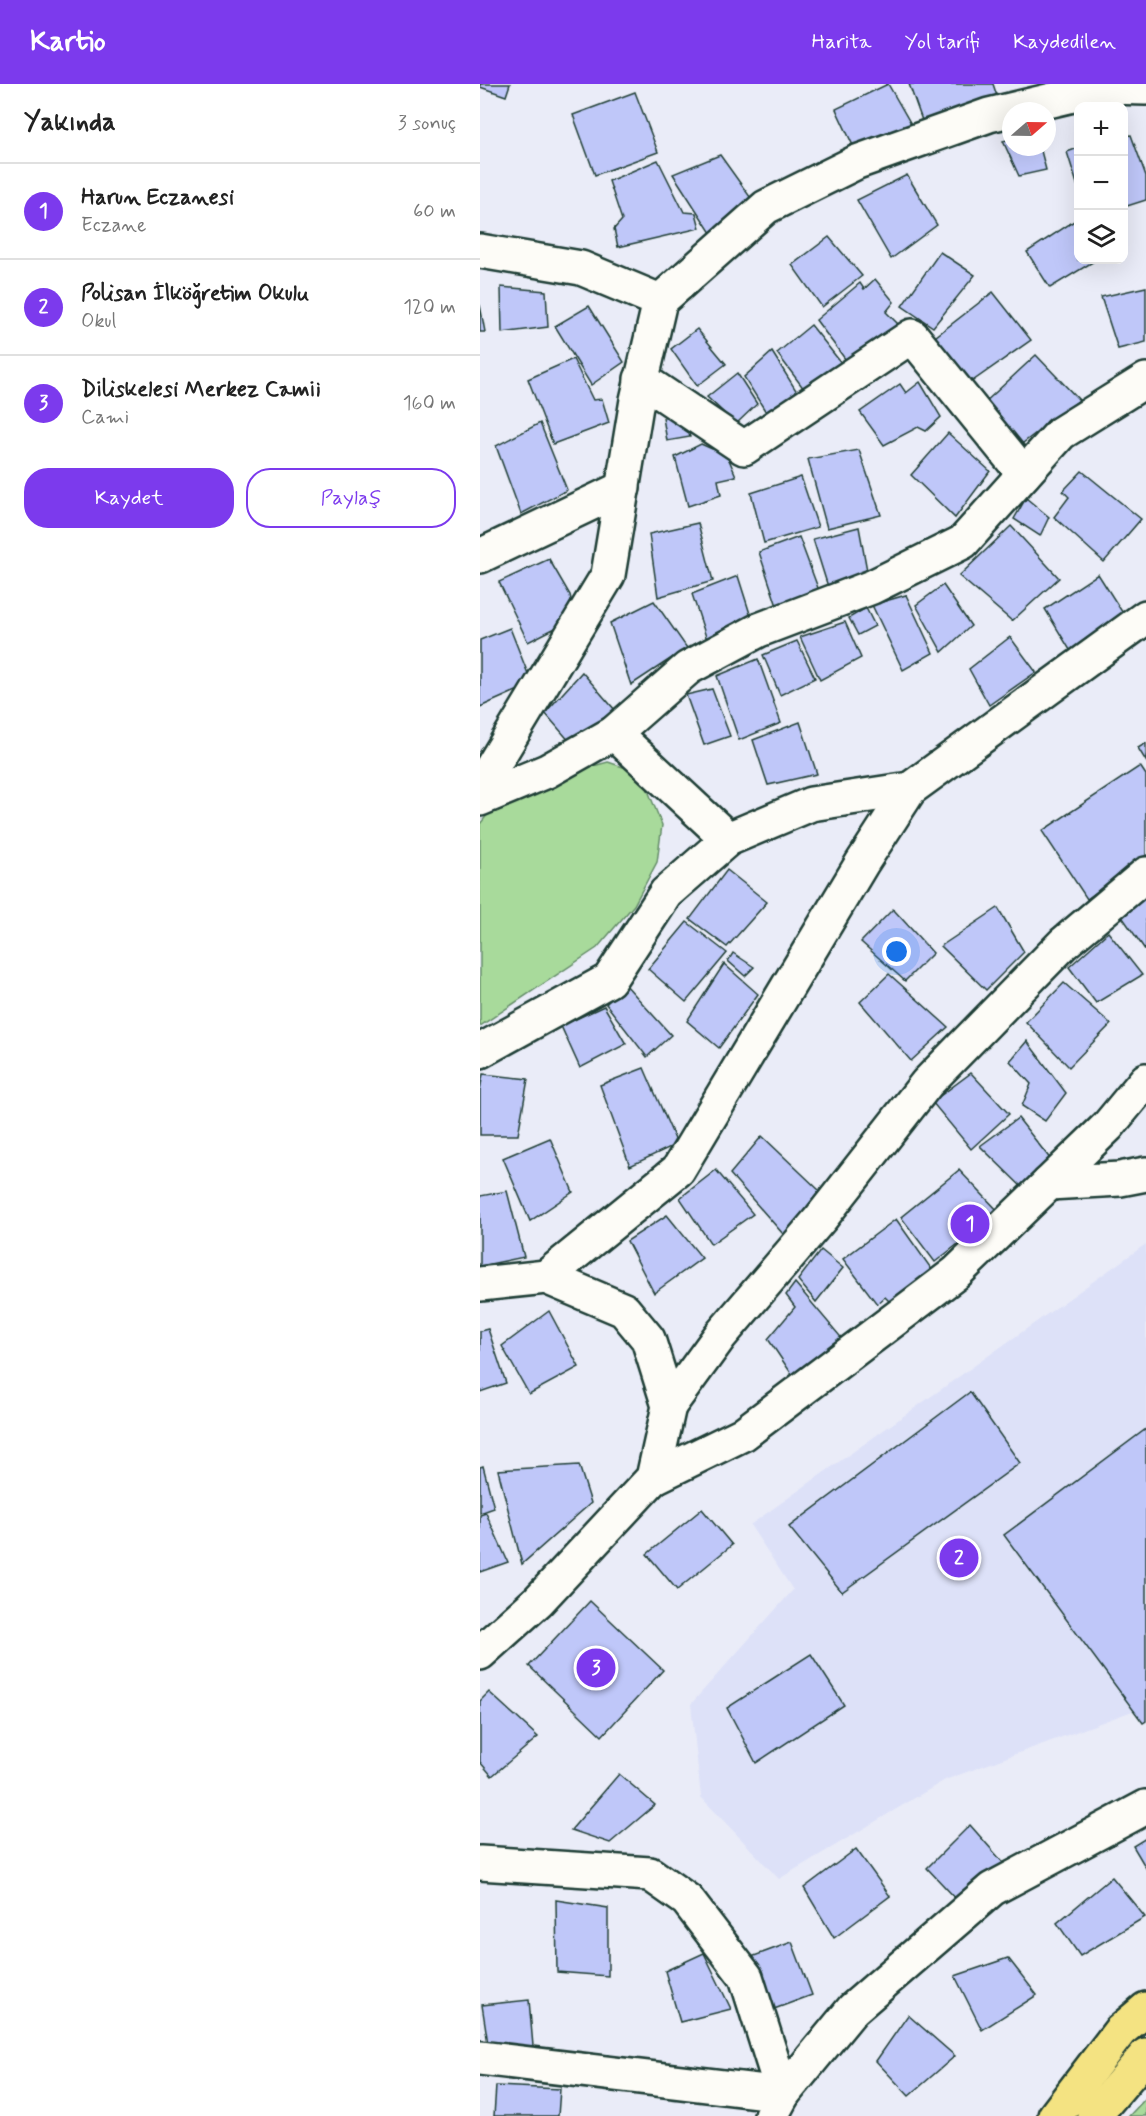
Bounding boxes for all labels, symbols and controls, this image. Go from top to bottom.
text: Kartio [30,24,106,61]
text: Harita [811,28,872,56]
text: Yol tarifi [905,28,980,56]
text: Kaydedilen [1013,28,1116,56]
north arrow [1002,102,1056,156]
map controls [1074,102,1128,264]
button: + [1074,102,1128,156]
text: Yakında [24,106,116,140]
text: 3 sonuç [398,110,456,137]
button: − [1074,156,1128,210]
text: Harun Eczanesi [81,184,234,212]
text: 1 [39,198,48,225]
text: 60 m [413,198,456,225]
button: layers [1074,210,1128,264]
text: Eczane [81,212,146,239]
text: Polisan İlköğretim Okulu [81,280,309,308]
text: 2 [39,294,48,321]
text: 120 m [403,294,456,321]
text: Okul [81,308,116,335]
text: Diliskelesi Merkez Camii [81,376,321,404]
text: 3 [39,390,48,417]
text: 160 m [403,390,456,417]
text: Cami [81,404,129,431]
button: Kaydet [24,468,234,528]
button: Paylaş [246,468,456,528]
your location [882,937,911,966]
pin: 1 [950,1202,990,1246]
pin: 2 [940,1536,978,1580]
pin: 3 [576,1646,616,1690]

